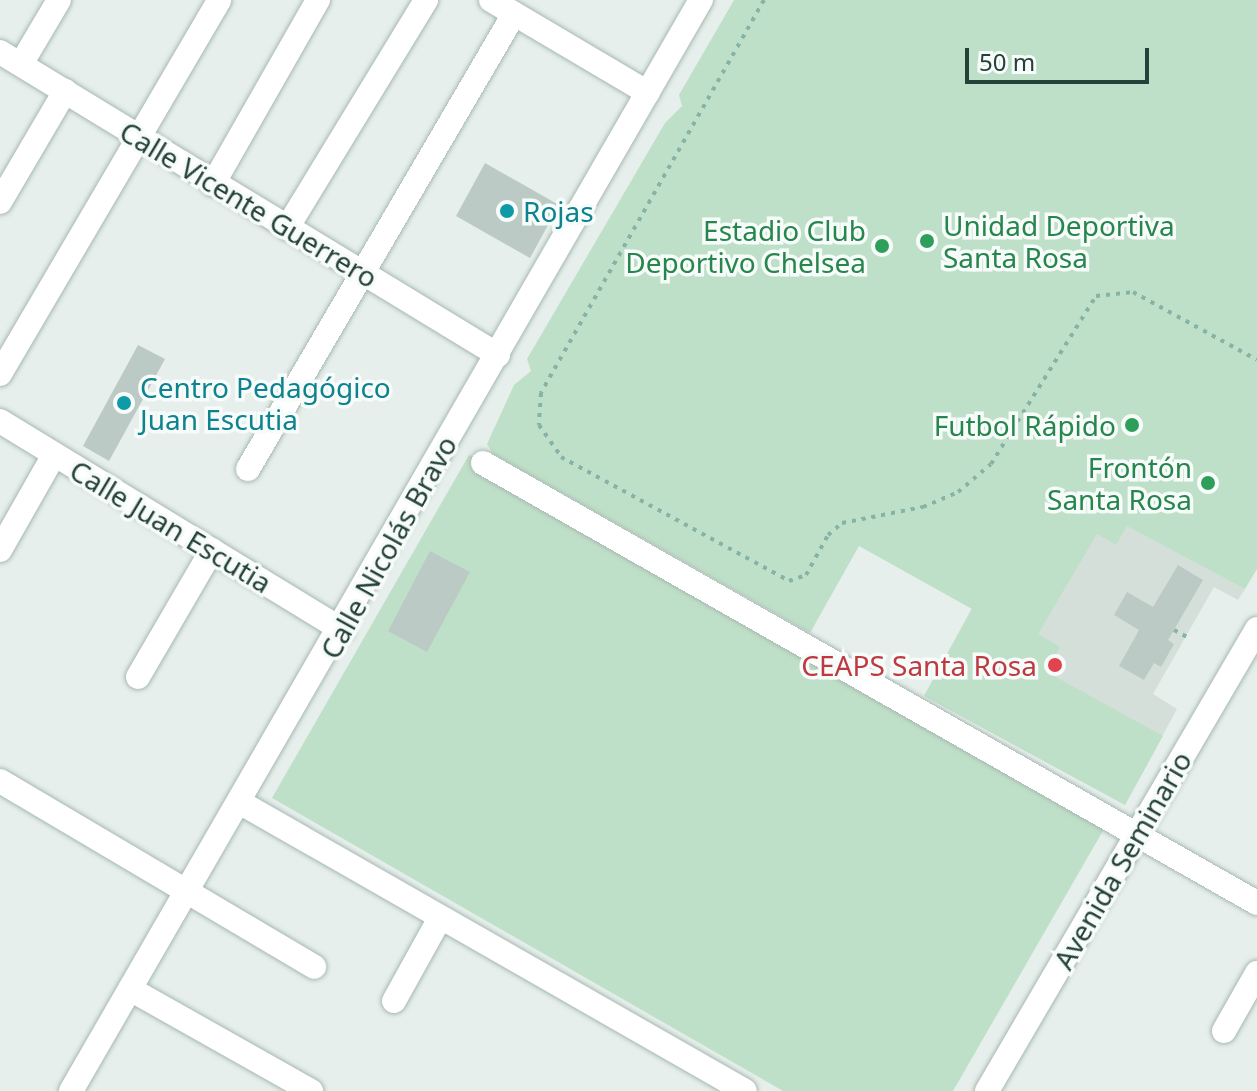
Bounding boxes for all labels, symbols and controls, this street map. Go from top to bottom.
scale bar [969,32,1153,82]
text: 50 m [979,45,1035,78]
street label: Calle Vicente Guerrero [114,114,384,294]
place label: Rojas [523,194,594,228]
marker: Rojas [498,202,516,220]
place label: Unidad Deportiva Santa Rosa [943,208,1175,274]
place label: Estadio Club Deportivo Chelsea [625,213,866,279]
marker: Unidad Deportiva Santa Rosa [918,232,936,250]
marker: Estadio Club Deportivo Chelsea [873,237,891,255]
place label: Centro Pedagógico Juan Escutia [140,370,391,436]
marker: Centro Pedagógico Juan Escutia [115,394,133,412]
place label: Futbol Rápido [934,408,1116,442]
marker: Futbol Rápido [1123,416,1141,434]
street label: Calle Nicolás Bravo [313,430,463,664]
place label: Frontón Santa Rosa [1047,450,1192,516]
street label: Calle Juan Escutia [64,453,278,599]
marker: Frontón Santa Rosa [1199,474,1217,492]
place label: CEAPS Santa Rosa [801,648,1037,682]
marker: CEAPS Santa Rosa [1044,654,1066,676]
street label: Avenida Seminario [1046,745,1198,975]

